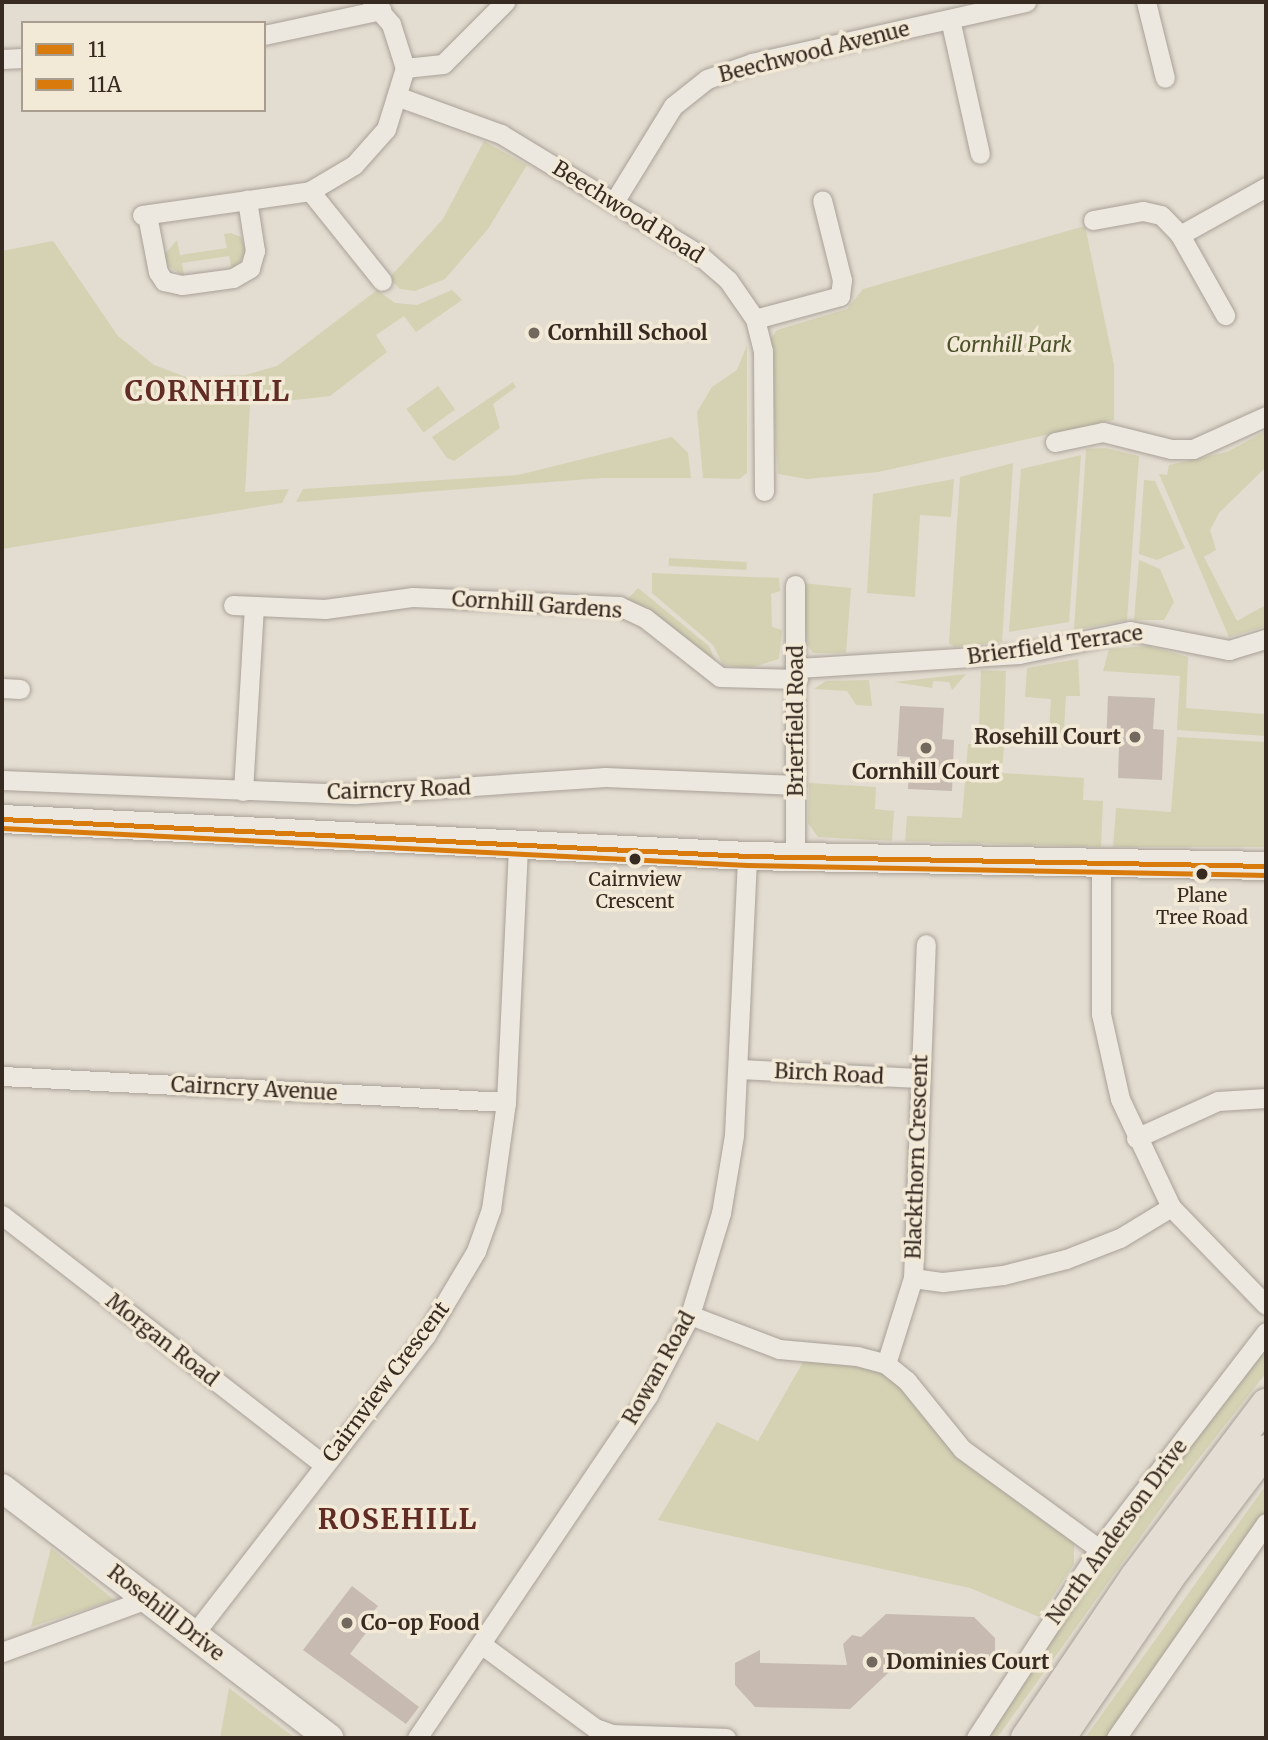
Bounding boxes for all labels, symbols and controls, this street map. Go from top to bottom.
street label: Beechwood Avenue [716,16,912,88]
legend [21,21,266,112]
text: 11 [88,36,106,63]
text: 11A [88,71,122,98]
street label: Beechwood Road [548,155,708,269]
place label: Cornhill School [548,320,708,346]
marker: Cornhill School [526,325,542,341]
park label: Cornhill Park [946,332,1072,358]
district label: CORNHILL [126,374,290,408]
street label: Cornhill Gardens [451,586,623,624]
street label: Brierfield Terrace [966,620,1144,670]
street label: Brierfield Road [783,645,809,797]
place label: Rosehill Court [974,724,1121,750]
marker: Rosehill Court [1127,729,1143,745]
marker: Cornhill Court [918,740,934,756]
place label: Cornhill Court [852,759,1000,785]
street label: Cairncry Road [327,775,471,805]
marker: Cairnview Crescent [628,852,642,866]
marker: Plane Tree Road [1195,867,1209,881]
place label: Cairnview Crescent [589,869,681,913]
place label: Plane Tree Road [1156,885,1248,929]
street label: Blackthorn Crescent [901,1054,933,1260]
street label: Birch Road [774,1059,884,1089]
street label: Cairncry Avenue [170,1072,338,1106]
street label: Morgan Road [101,1288,223,1392]
street label: Cairnview Crescent [317,1297,455,1467]
street label: Rowan Road [618,1307,700,1429]
street label: North Anderson Drive [1041,1435,1193,1629]
district label: ROSEHILL [319,1502,477,1536]
street label: Rosehill Drive [103,1560,229,1666]
place label: Co-op Food [361,1610,480,1636]
marker: Co-op Food [339,1615,355,1631]
place label: Dominies Court [886,1649,1049,1675]
marker: Dominies Court [864,1654,880,1670]

